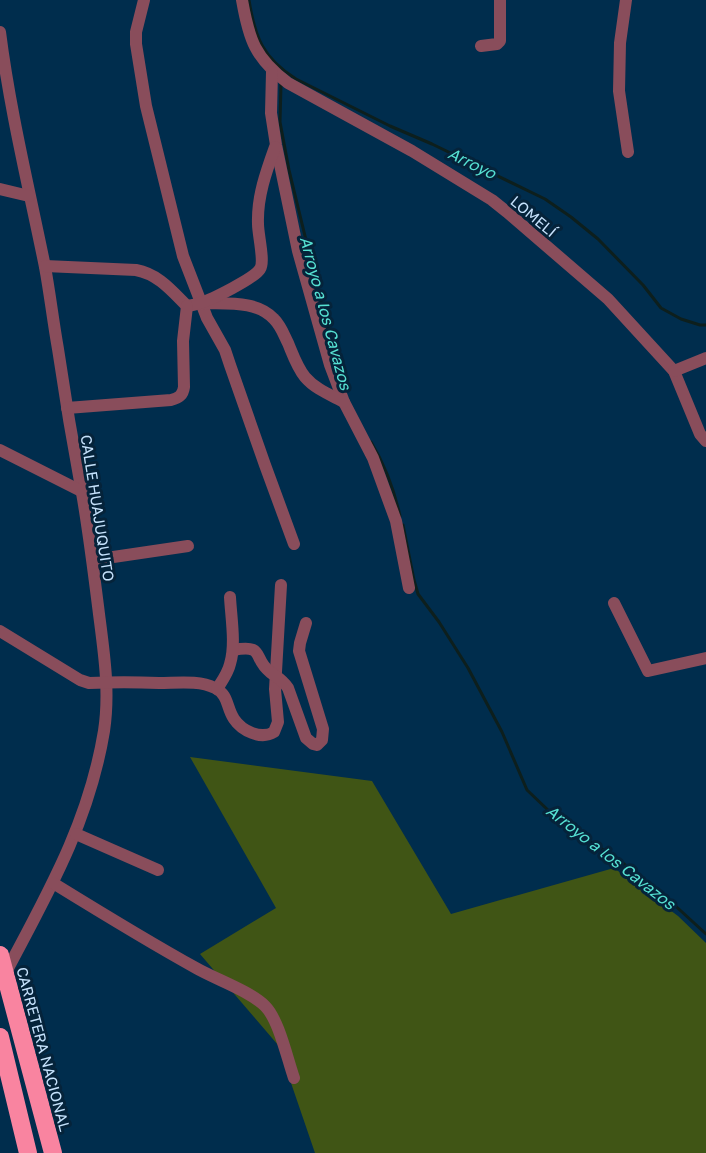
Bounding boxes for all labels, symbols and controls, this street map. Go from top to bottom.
water label: Arroyo [445,143,500,184]
street label: LOMELÍ [507,192,562,241]
water label: Arroyo a los Cavazos [296,234,356,393]
street label: CALLE HUAJUQUITO [78,433,118,583]
water label: Arroyo a los Cavazos [543,800,681,914]
street label: CARRETERA NACIONAL [13,965,75,1134]

